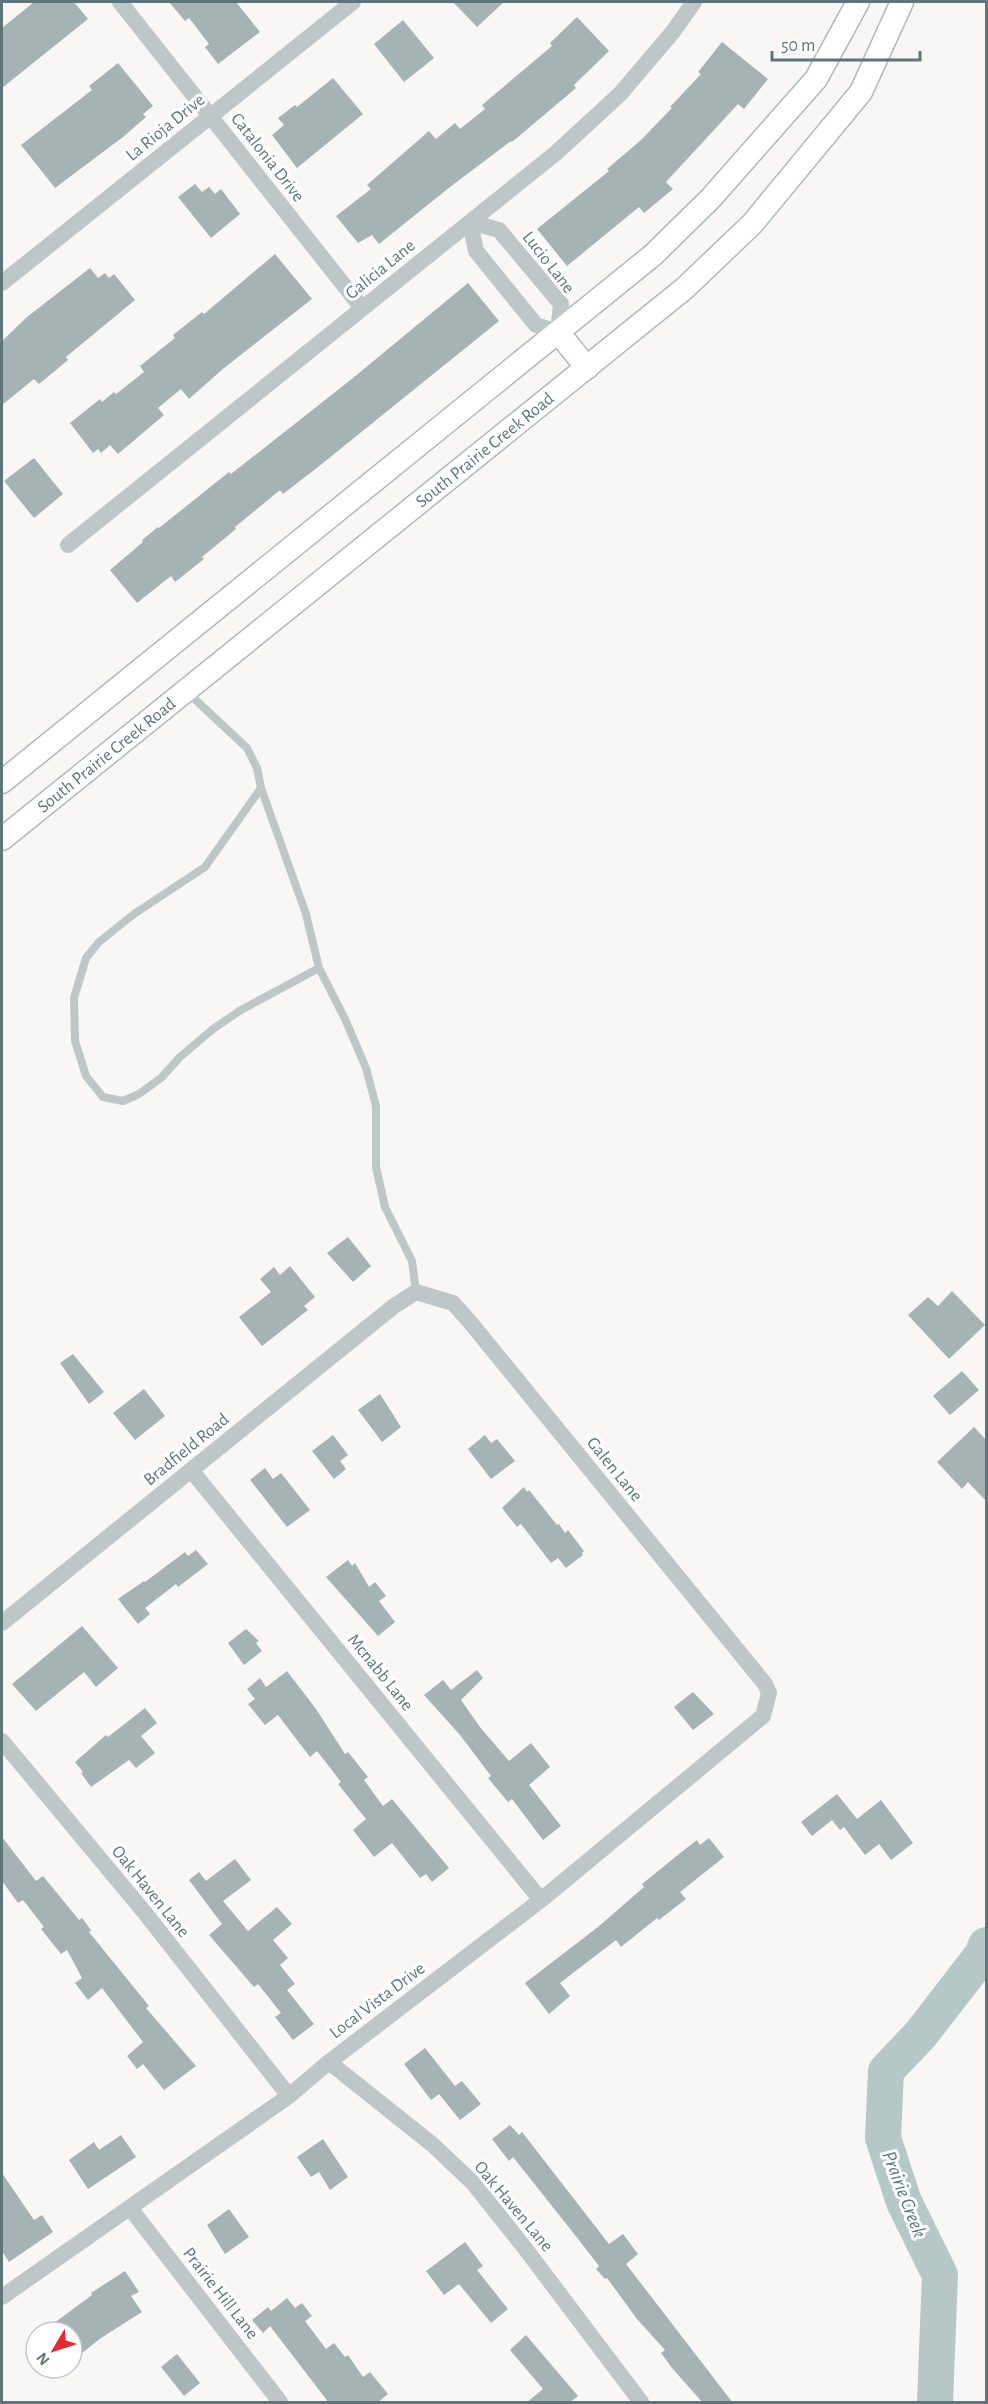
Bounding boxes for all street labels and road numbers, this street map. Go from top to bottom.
street label: La Rioja Drive [123,91,208,165]
street label: Catalonia Drive [227,110,307,205]
street label: Lucio Lane [519,228,578,297]
street label: Galicia Lane [343,236,419,303]
street label: South Prairie Creek Road [413,390,558,511]
street label: South Prairie Creek Road [34,695,179,817]
street label: Bradfield Road [141,1410,233,1489]
street label: Galen Lane [583,1434,645,1505]
street label: Mcnabb Lane [344,1631,416,1714]
street label: Oak Haven Lane [108,1842,192,1941]
street label: Local Vista Drive [327,1959,429,2042]
street label: Oak Haven Lane [470,2158,556,2255]
street label: Prairie Hill Lane [179,2245,261,2343]

